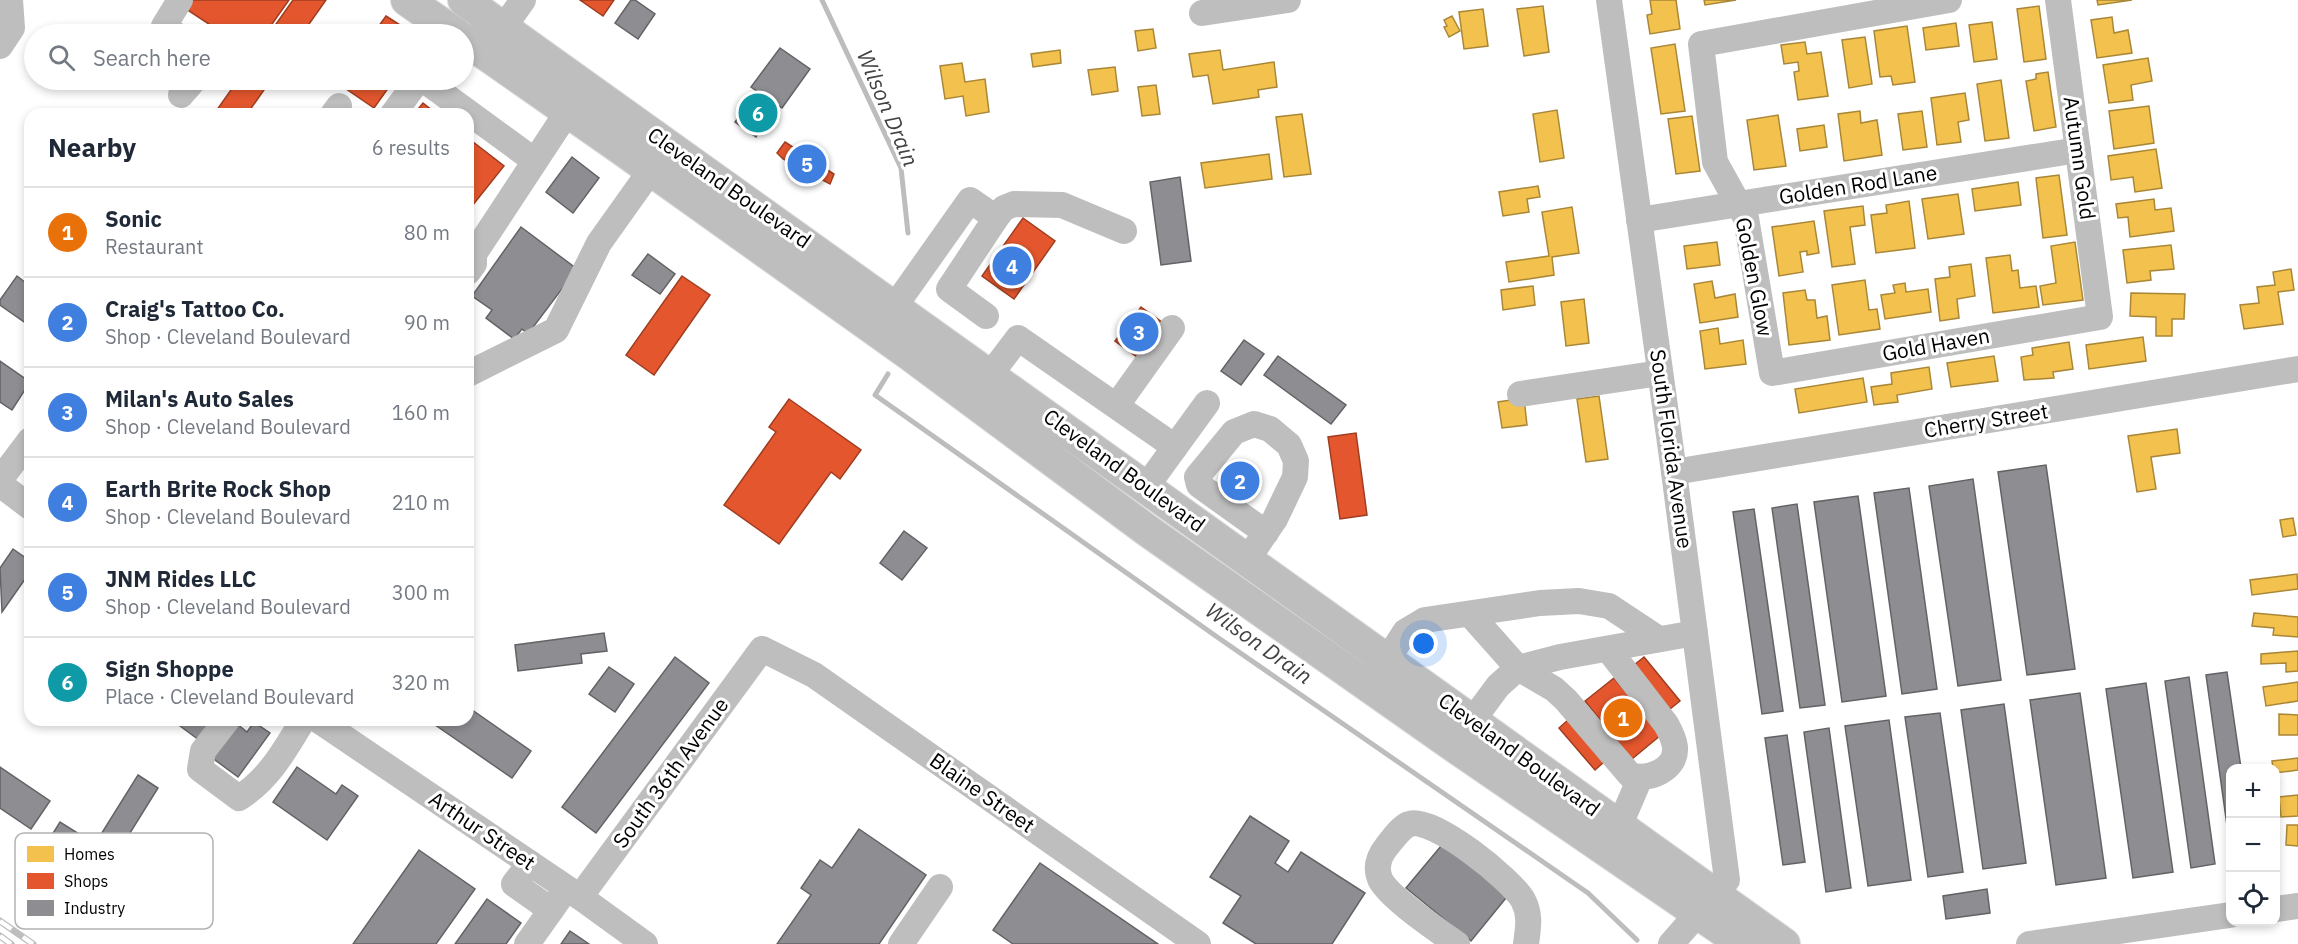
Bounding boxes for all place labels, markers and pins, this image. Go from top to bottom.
pin: 6 [738,90,777,136]
pin: 5 [788,142,826,186]
pin: 4 [992,244,1032,288]
pin: 3 [1120,310,1158,354]
pin: 2 [1220,458,1260,504]
pin: 1 [1604,696,1642,740]

